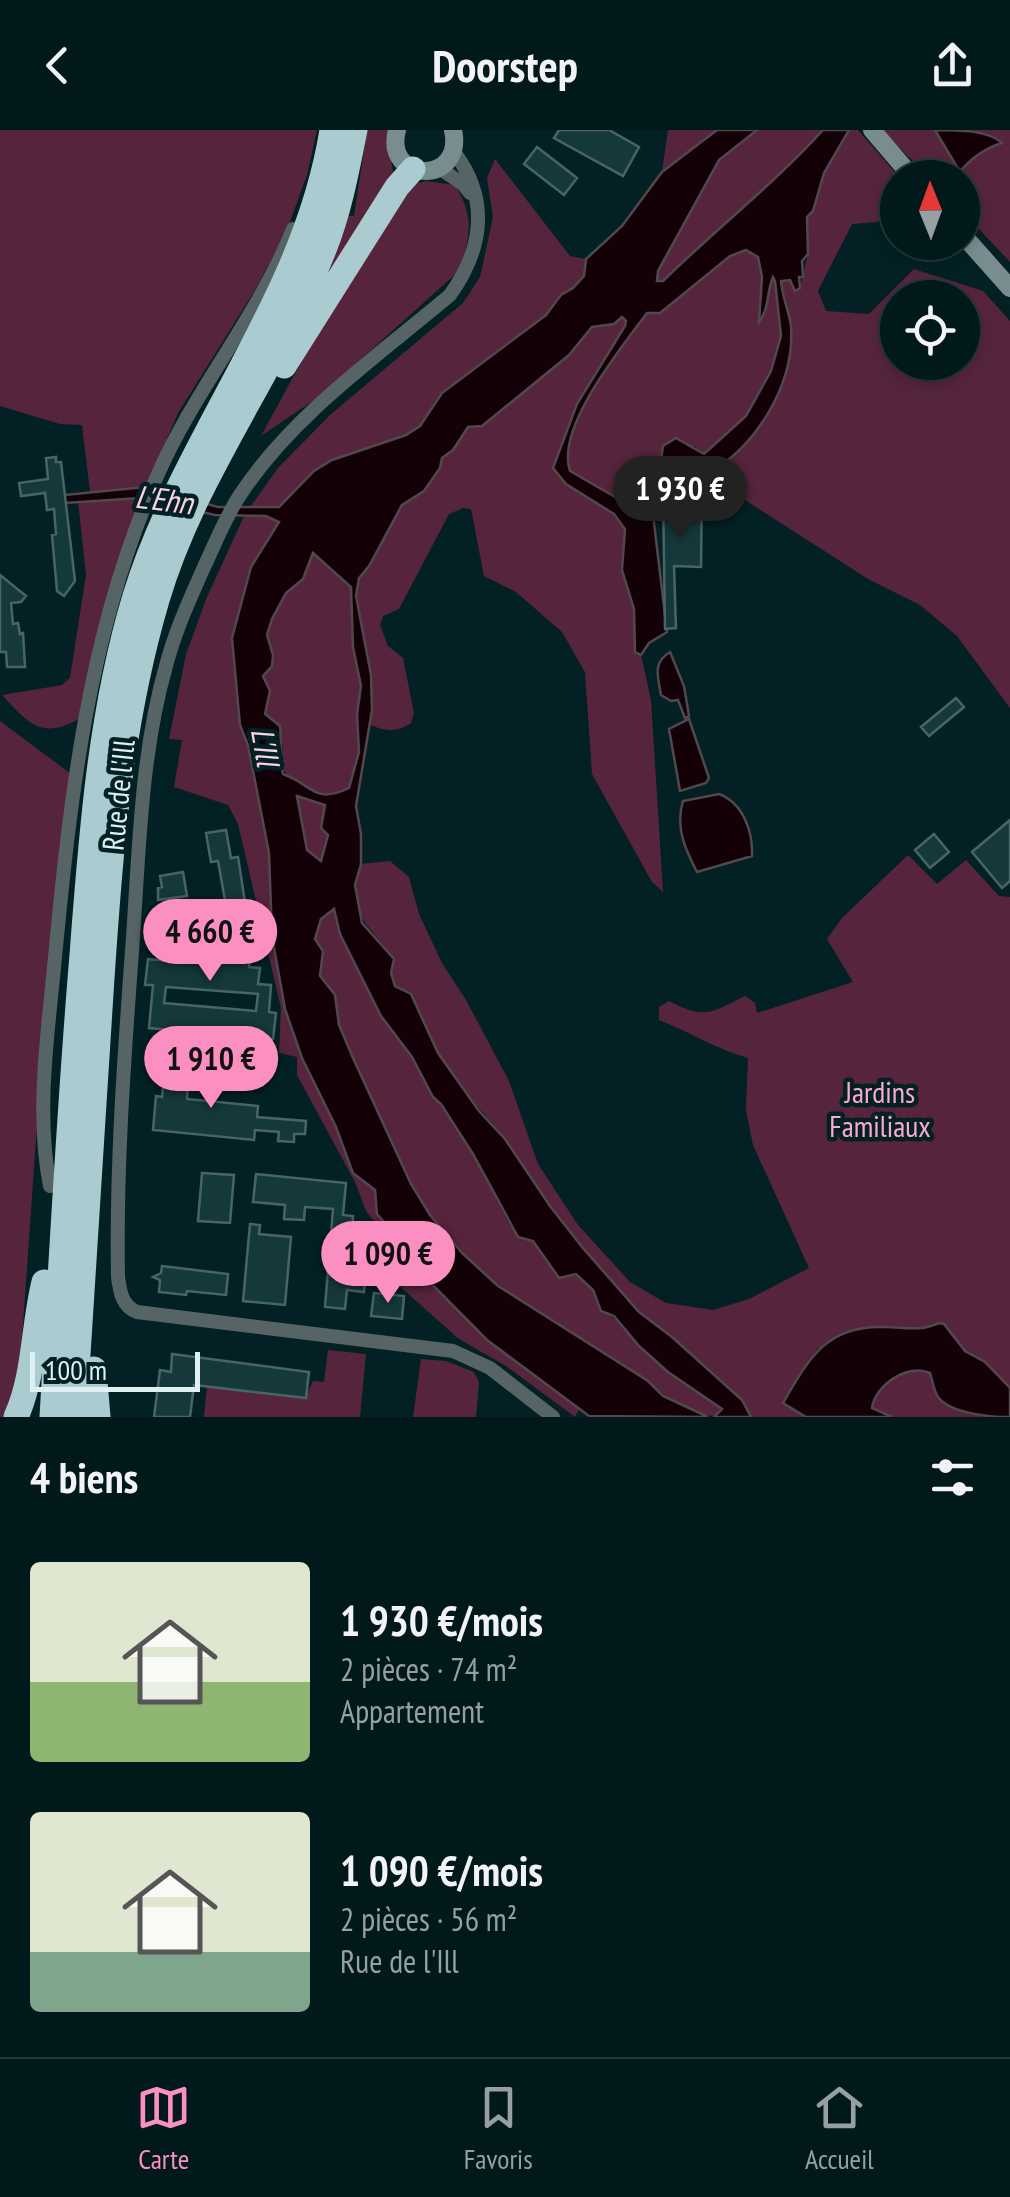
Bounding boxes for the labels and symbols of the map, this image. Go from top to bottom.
north arrow [880,160,980,260]
pin: 1 930 € [588,456,772,541]
water label: L'Ehn [133,475,197,524]
water label: L'Ill [242,724,290,772]
street label: Rue de l'Ill [92,737,143,852]
pin: 4 660 € [118,899,302,984]
pin: 1 910 € [119,1026,303,1111]
park label: Jardins Familiaux [829,1072,931,1145]
pin: 1 090 € [296,1221,480,1306]
scale bar [30,1347,200,1392]

